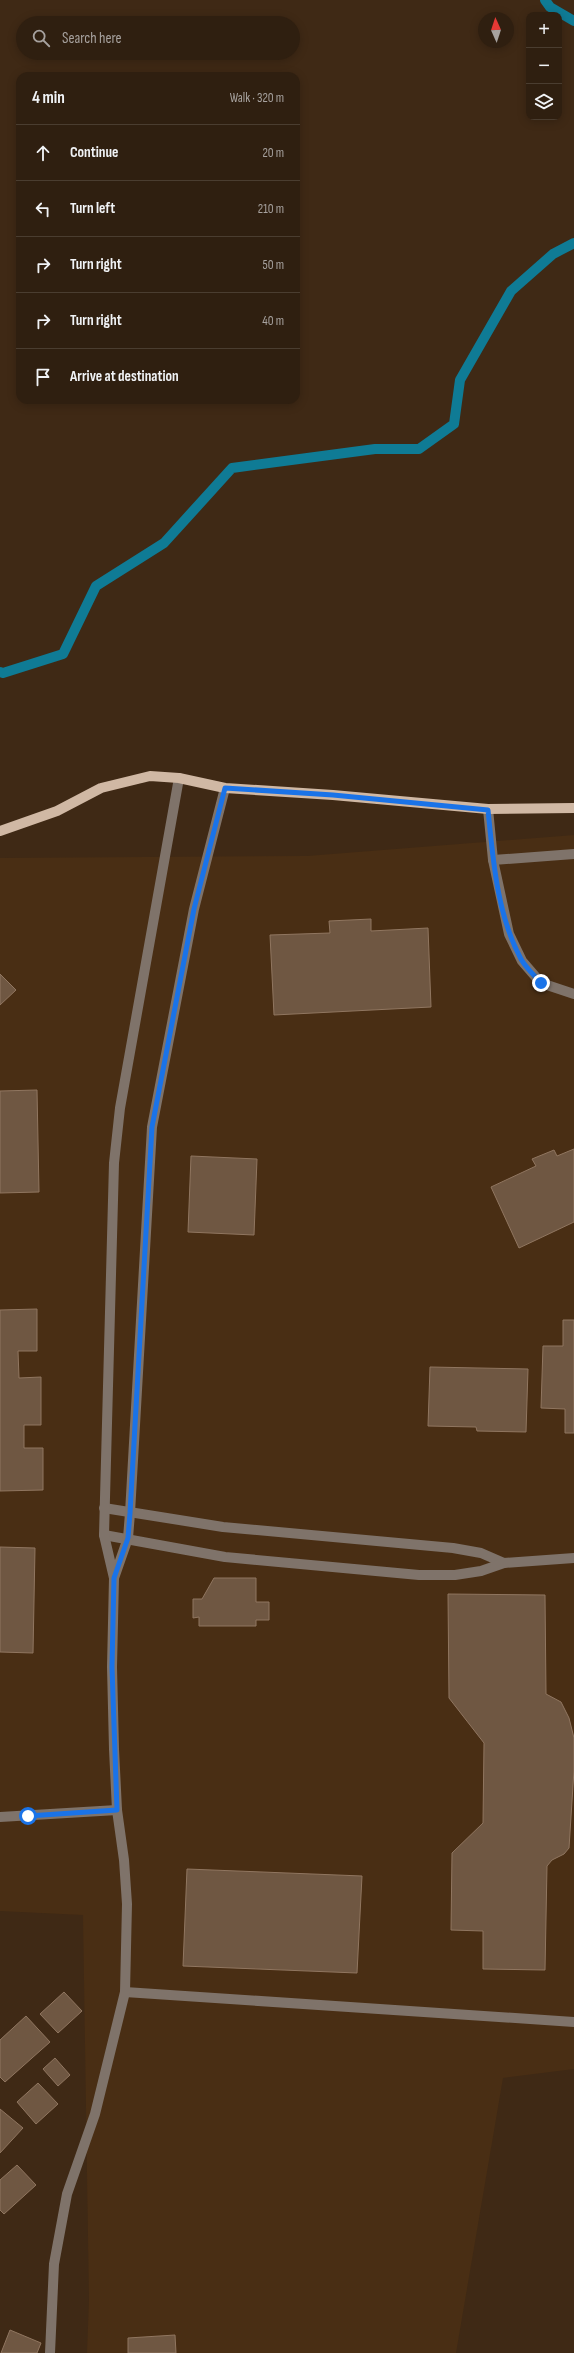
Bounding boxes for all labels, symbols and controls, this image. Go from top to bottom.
north arrow [478,12,514,48]
map controls [526,12,562,120]
button: + [526,12,562,48]
search box [16,16,300,60]
icon: search [30,27,52,49]
text: Search here [62,29,122,48]
button: − [526,48,562,84]
button: layers [526,84,562,120]
text: 4 min [32,88,65,108]
text: Walk · 320 m [230,90,284,106]
icon: ahead [32,142,54,164]
text: Continue [70,143,119,162]
text: 20 m [262,145,284,161]
icon: left [32,198,54,220]
text: Turn left [70,199,115,218]
text: 210 m [258,201,284,217]
icon: right [32,254,54,276]
text: Turn right [70,255,122,274]
text: 50 m [263,257,284,273]
icon: right [32,310,54,332]
text: Turn right [70,311,122,330]
text: 40 m [262,313,284,329]
icon: arrive [32,366,54,388]
text: Arrive at destination [70,367,179,386]
route end [532,974,550,992]
route start [19,1807,37,1825]

